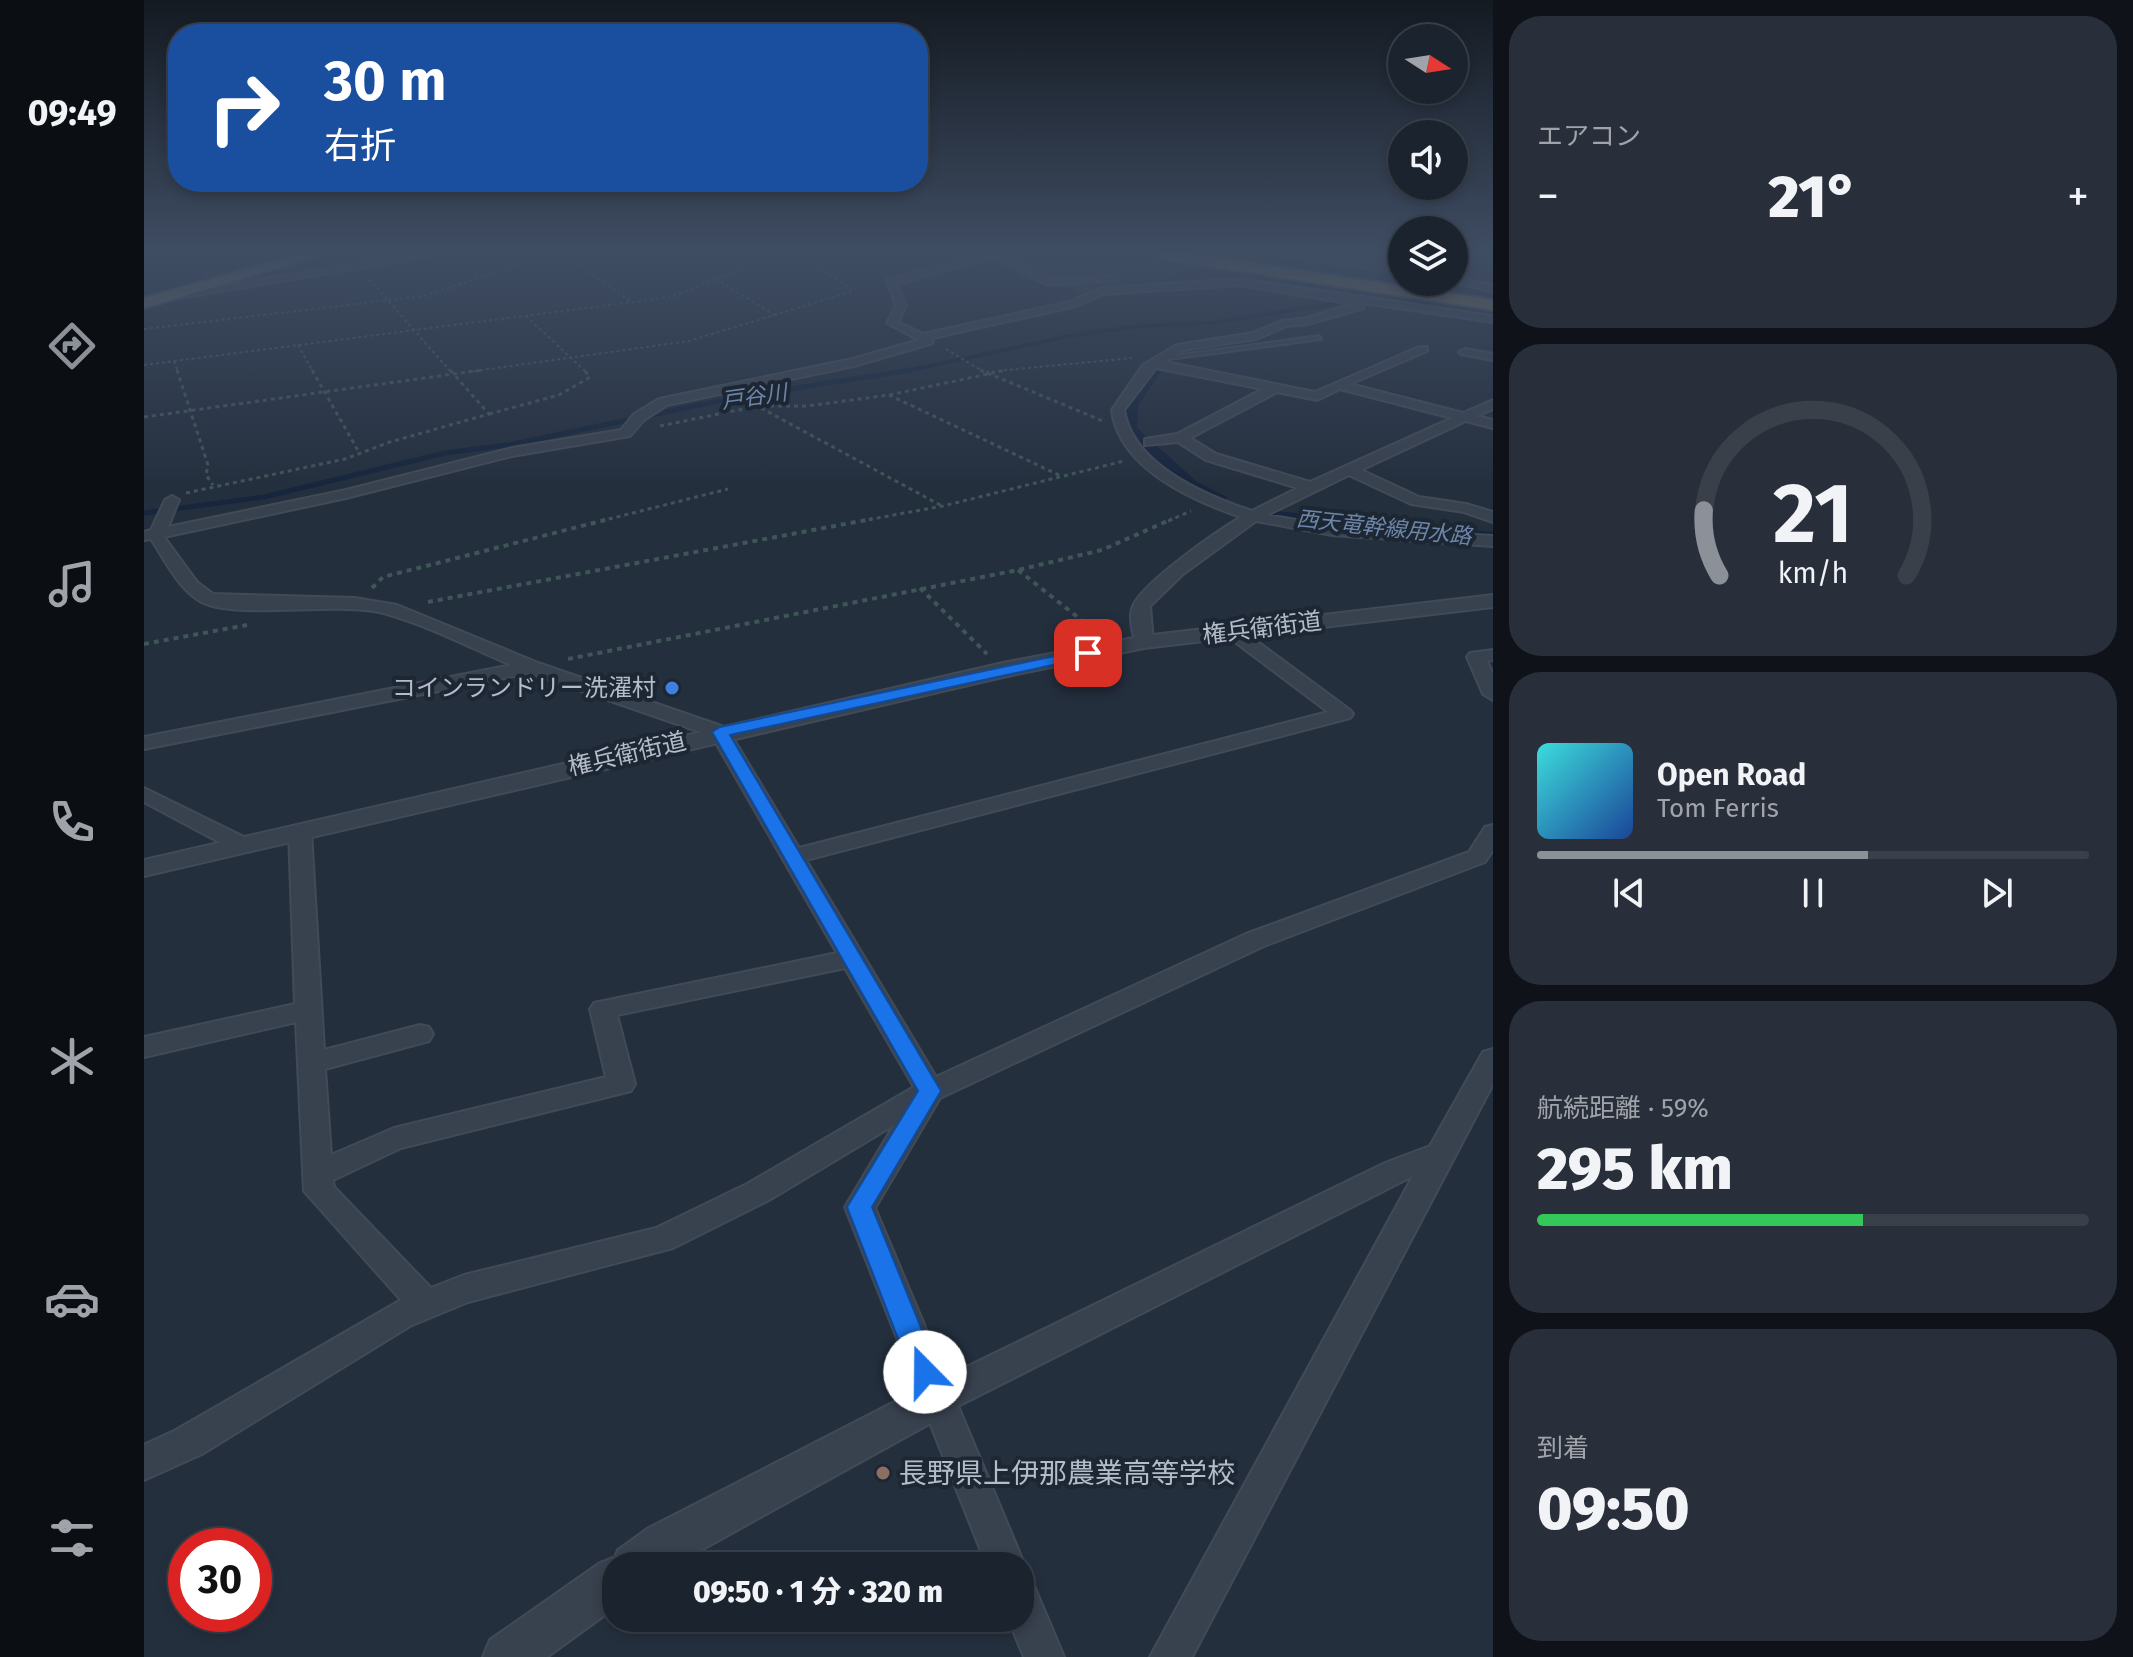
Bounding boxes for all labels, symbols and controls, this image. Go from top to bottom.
north arrow [1388,24,1468,104]
map controls [1388,24,1468,296]
text: 30 m [324,48,446,115]
icon: right [192,56,296,160]
text: 09:49 [27,91,117,135]
button: sound [1388,120,1468,200]
text: エアコン [1537,121,1641,152]
text: 右折 [324,124,396,168]
text: 21° [1768,161,1858,233]
text: − [1537,170,1559,223]
text: + [2067,170,2089,223]
button: layers [1388,216,1468,296]
icon: directions [44,318,100,374]
water label: 戸谷川 [720,378,791,414]
text: 21 [1773,464,1853,564]
water label: 西天竜幹線用水路 [1295,505,1475,550]
icon: music [44,556,100,612]
text: km/h [1778,556,1848,591]
street label: 権兵衛街道 [1201,607,1323,649]
pin [1054,619,1122,687]
icon: arrive [1066,631,1110,675]
place label: コインランドリー洗濯村 [392,674,656,702]
marker: コインランドリー洗濯村 [663,679,681,697]
street label: 権兵衛街道 [565,727,689,781]
text: Open Road [1657,757,1806,793]
text: Tom Ferris [1657,793,1779,824]
icon: phone [44,794,100,850]
icon: previous [1607,871,1651,915]
icon: pause [1791,871,1835,915]
icon: next [1975,871,2019,915]
icon: climate [44,1033,100,1089]
text: 航続距離 · 59% [1537,1093,1709,1124]
text: 295 km [1537,1133,1733,1205]
icon: car [44,1271,100,1327]
position arrow [883,1330,967,1414]
text: 到着 [1537,1433,1589,1464]
place label: 長野県上伊那農業高等学校 [899,1457,1235,1490]
marker: 長野県上伊那農業高等学校 [874,1464,892,1482]
text: 09:50 [1537,1473,1690,1545]
icon: filters [44,1510,100,1566]
speed limit sign: 30 [168,1528,272,1632]
text: 09:50 · 1 分 · 320 m [693,1574,943,1610]

